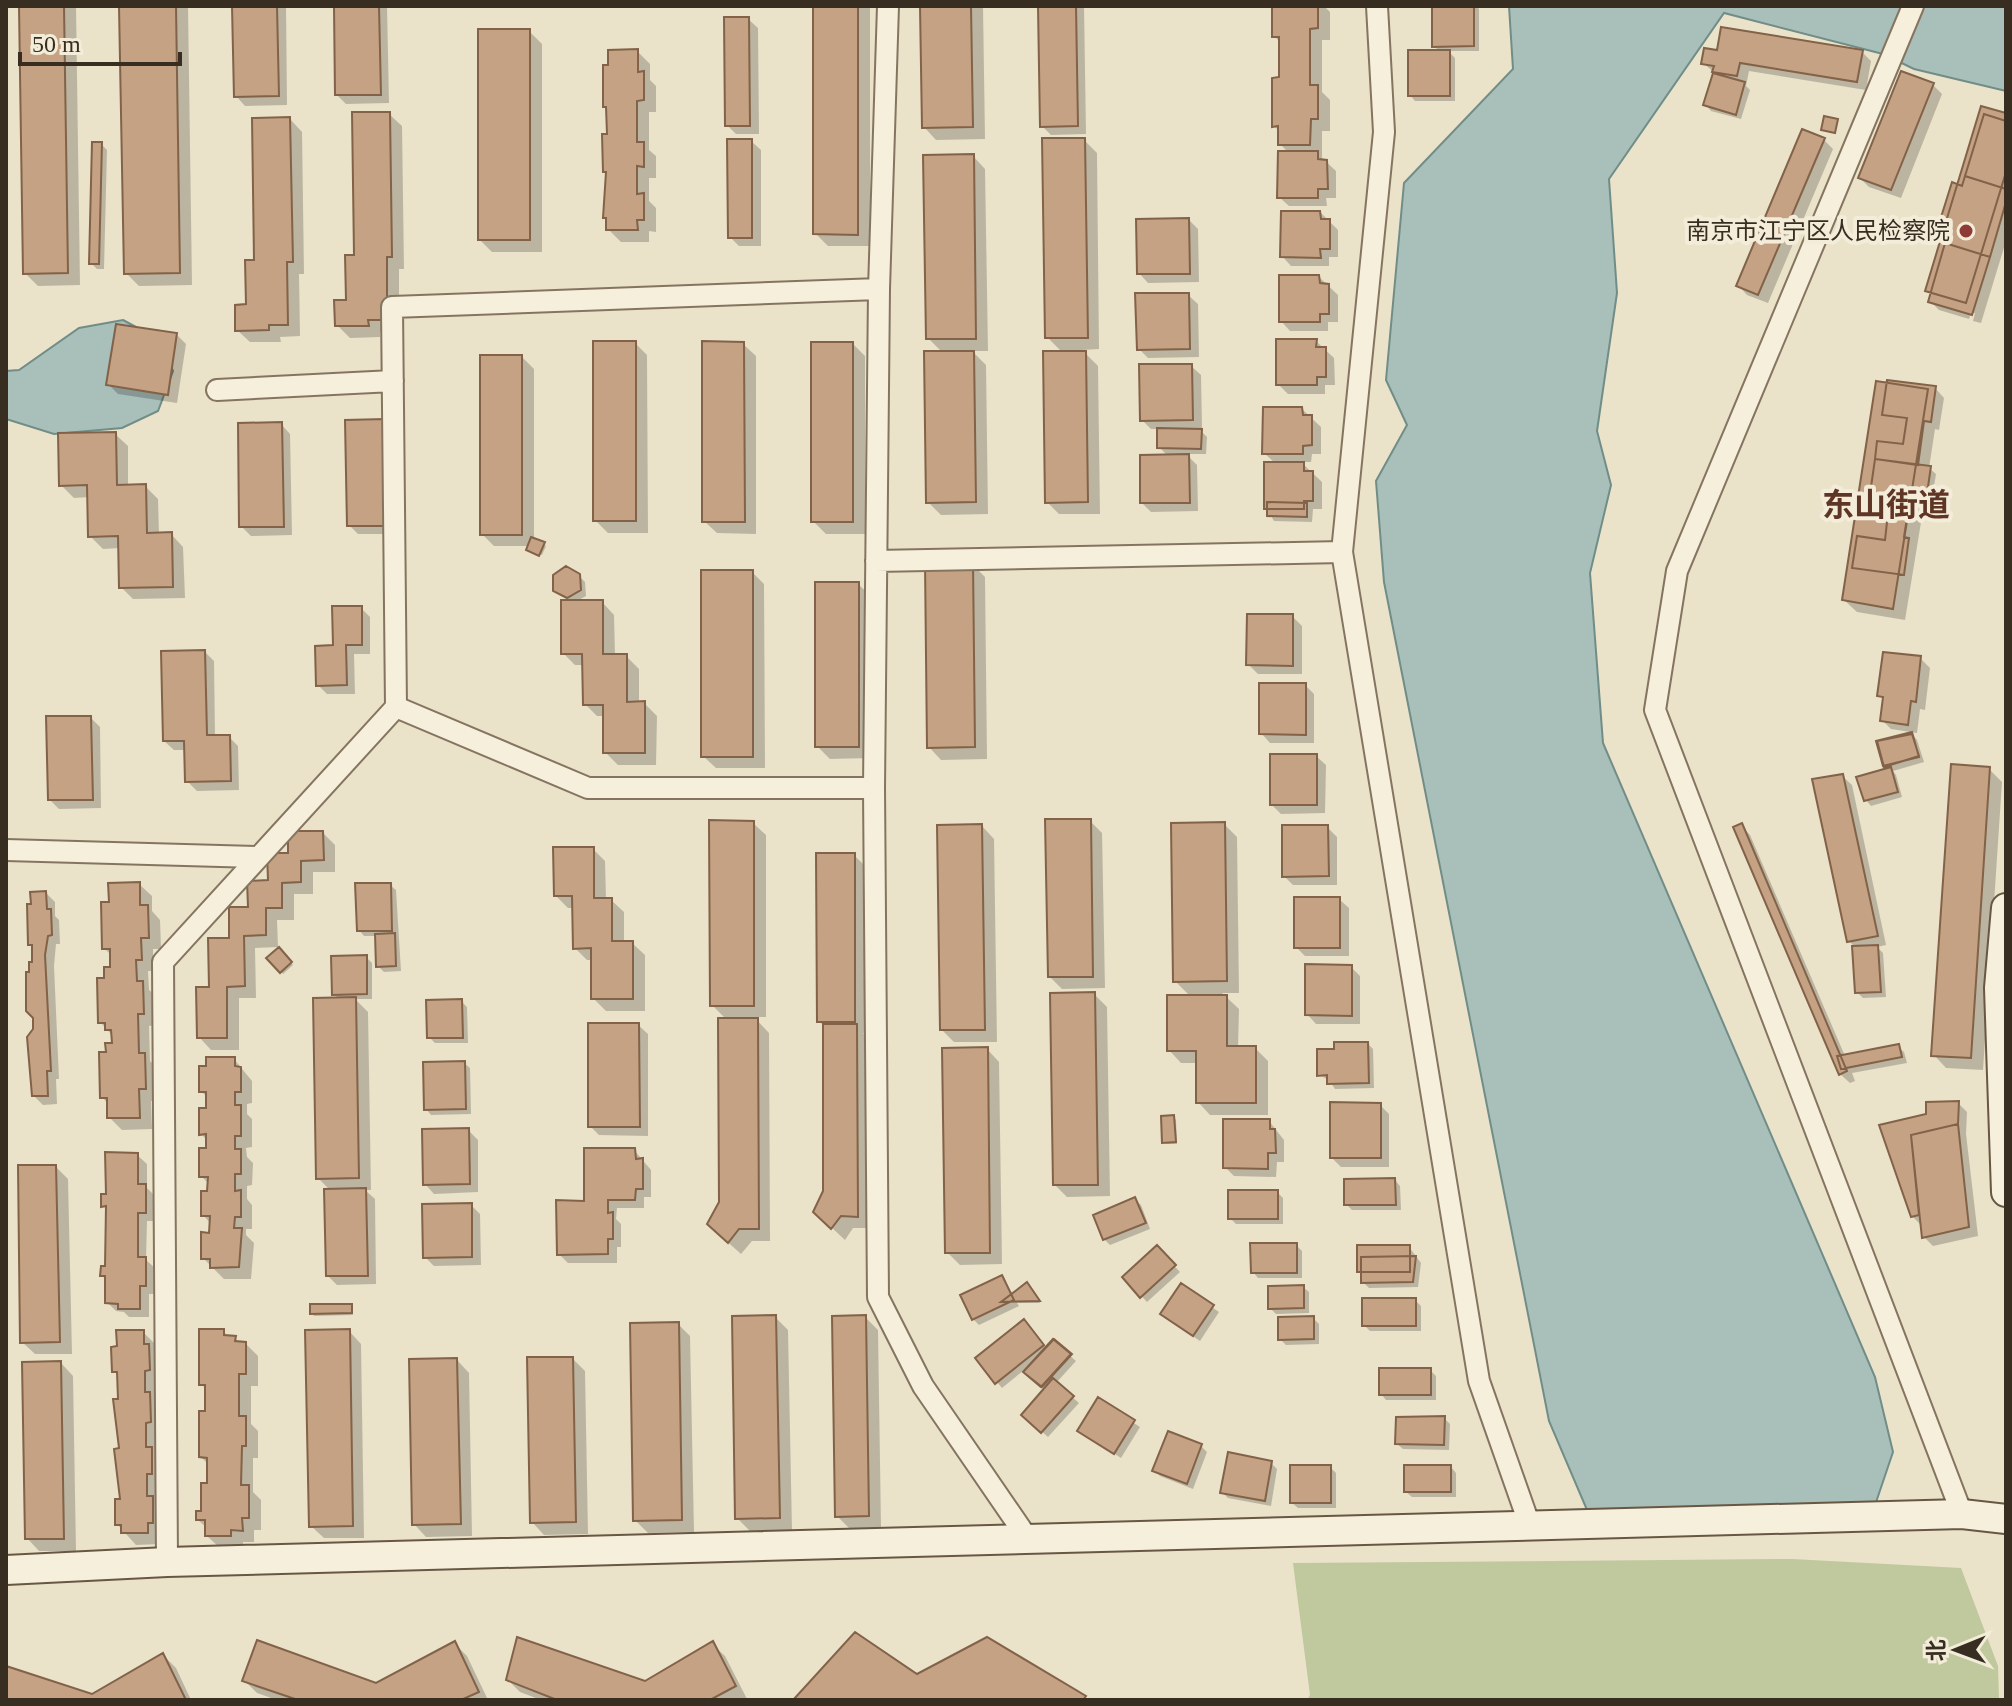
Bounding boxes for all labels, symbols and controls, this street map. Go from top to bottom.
scale bar [20,16,180,66]
text: 50 m [32,31,81,57]
place label: 南京市江宁区人民检察院 [1686,218,1950,244]
marker: 南京市江宁区人民检察院 [1957,222,1975,240]
district label: 东山街道 [1822,487,1950,523]
north arrow [1916,1610,1996,1690]
text: 北 [1924,1639,1949,1662]

